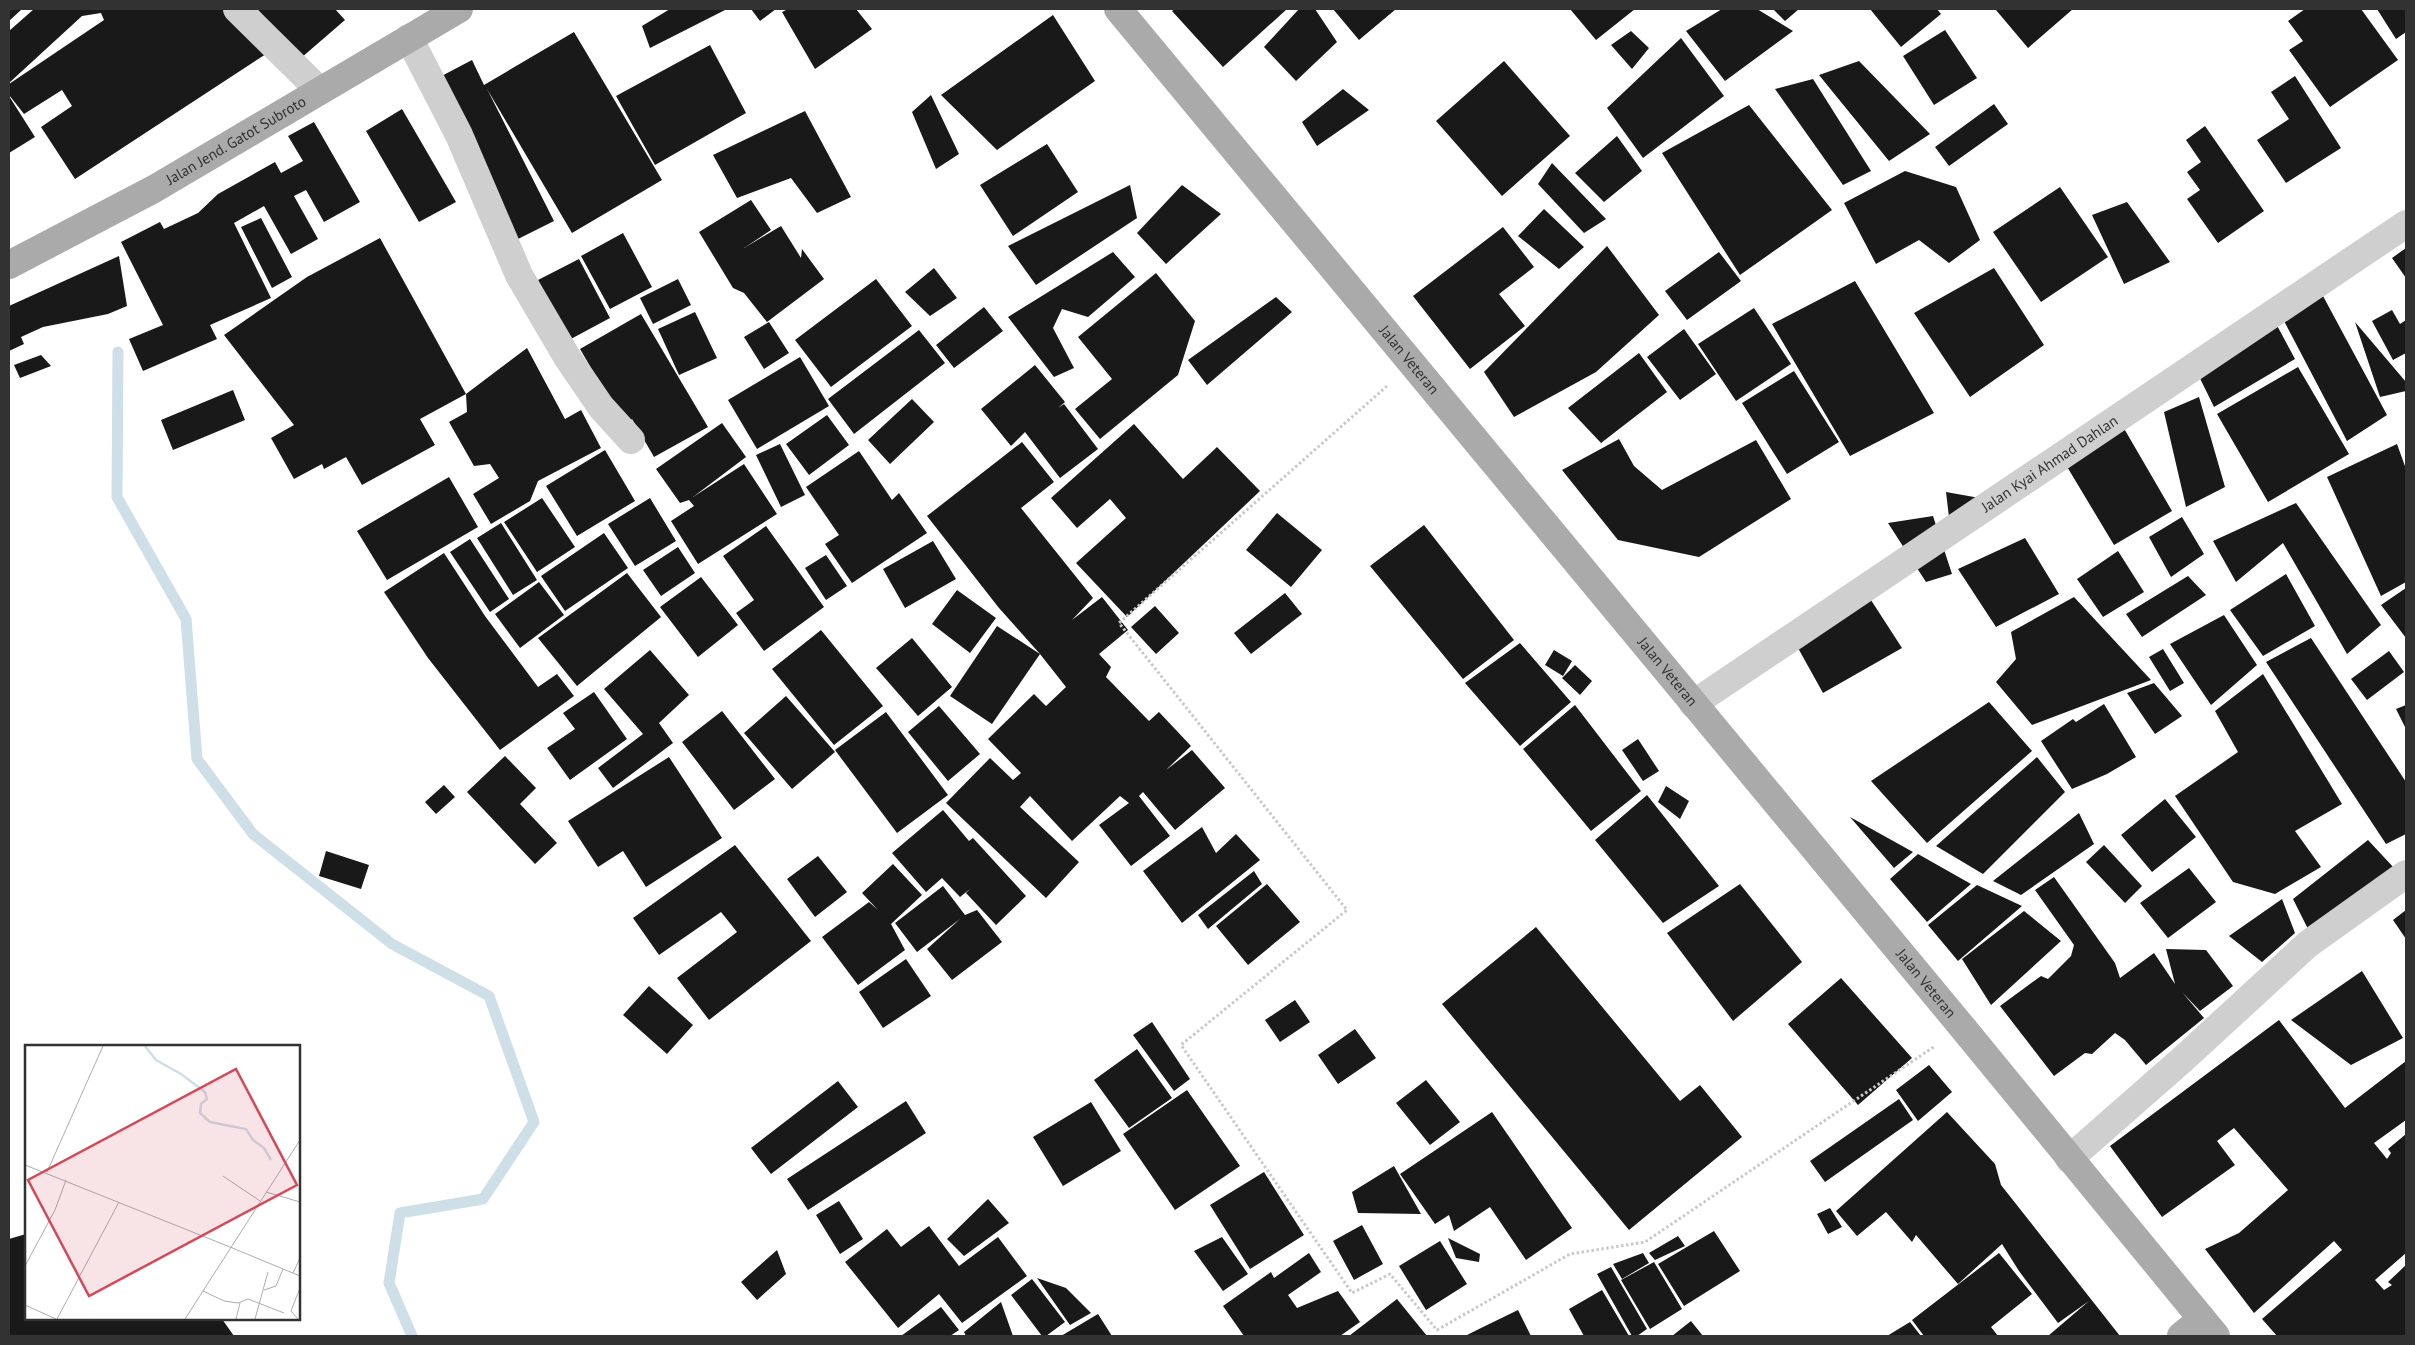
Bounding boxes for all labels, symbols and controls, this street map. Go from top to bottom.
street label: Jalan Jend. Gatot Subroto [162,91,309,189]
street label: Jalan Veteran [1375,321,1444,398]
street label: Jalan Kyai Ahmad Dahlan [1977,411,2121,517]
street label: Jalan Veteran [1633,632,1702,710]
street label: Jalan Veteran [1892,944,1961,1022]
inset map [25,1045,300,1320]

